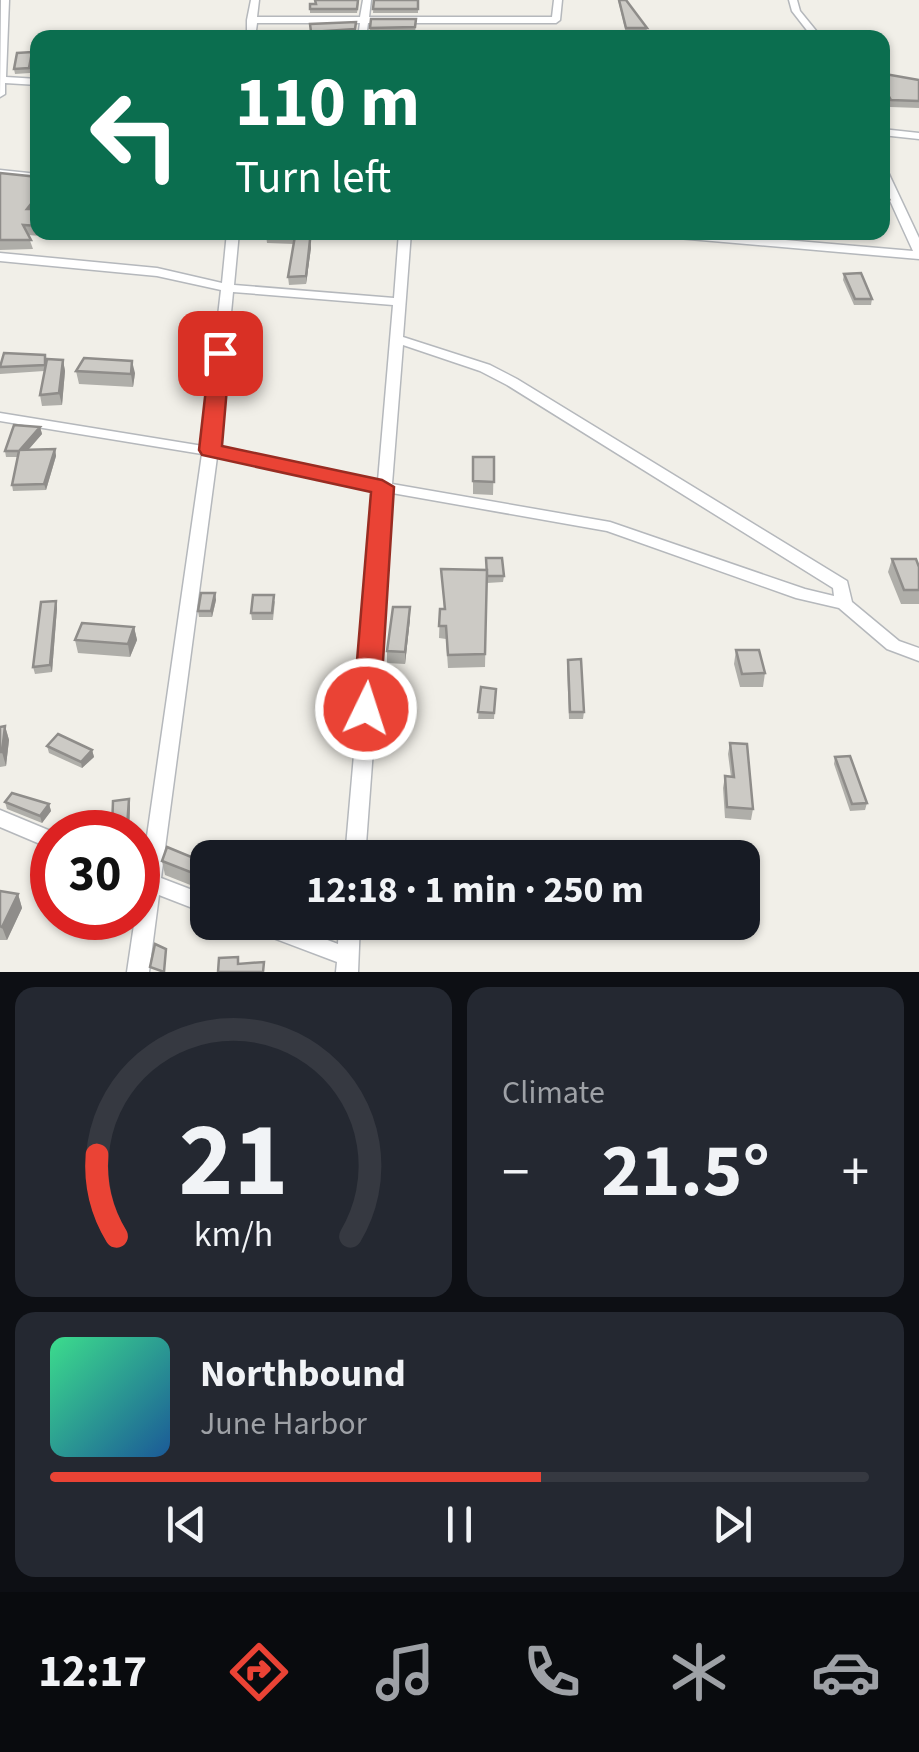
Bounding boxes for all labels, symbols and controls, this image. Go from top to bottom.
text: 110 m [235,53,420,153]
icon: left [70,70,200,200]
text: Turn left [235,146,391,210]
pin [178,311,263,396]
icon: arrive [193,326,248,381]
position arrow [314,657,418,761]
speed limit sign: 30 [30,810,160,940]
text: 12:18 · 1 min · 250 m [306,863,644,917]
text: Climate [502,1070,605,1116]
text: 21 [179,1088,288,1236]
text: 21.5° [601,1118,770,1225]
text: − [502,1134,529,1212]
text: + [842,1134,869,1212]
text: km/h [194,1209,273,1260]
text: Northbound [200,1347,406,1401]
text: June Harbor [200,1401,367,1447]
icon: previous [159,1497,214,1552]
icon: pause [432,1497,487,1552]
icon: next [705,1497,760,1552]
icon: directions [224,1637,294,1707]
icon: music [370,1637,440,1707]
icon: phone [517,1637,587,1707]
icon: climate [664,1637,734,1707]
icon: car [811,1637,881,1707]
text: 12:17 [38,1640,147,1704]

